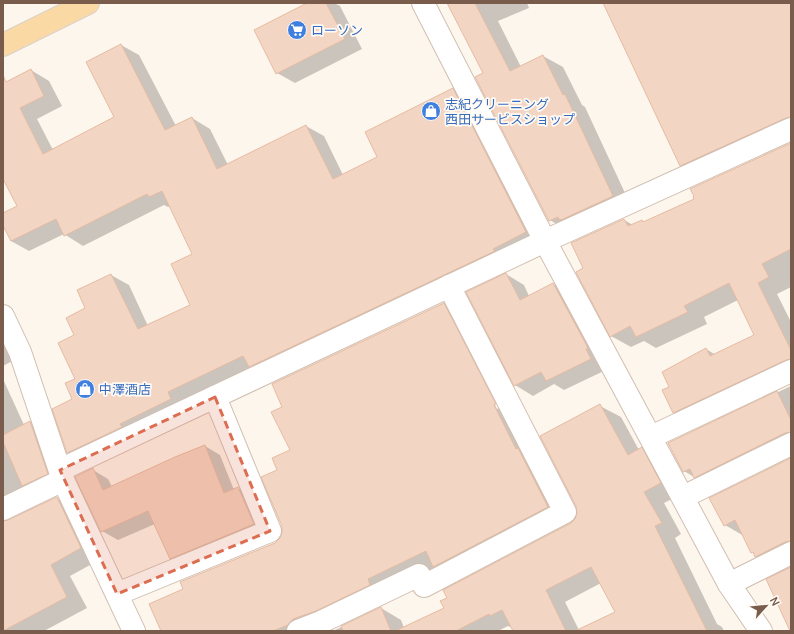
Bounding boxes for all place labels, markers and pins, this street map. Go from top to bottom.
supermarket icon: ローソン [286,19,308,41]
place label: ローソン [311,21,363,39]
place label: 志紀クリーニング 西田サービスショップ [445,95,575,128]
shop icon: 志紀クリーニング 西田サービスショップ [420,100,442,122]
shop icon: 中澤酒店 [74,378,96,400]
place label: 中澤酒店 [99,380,151,398]

